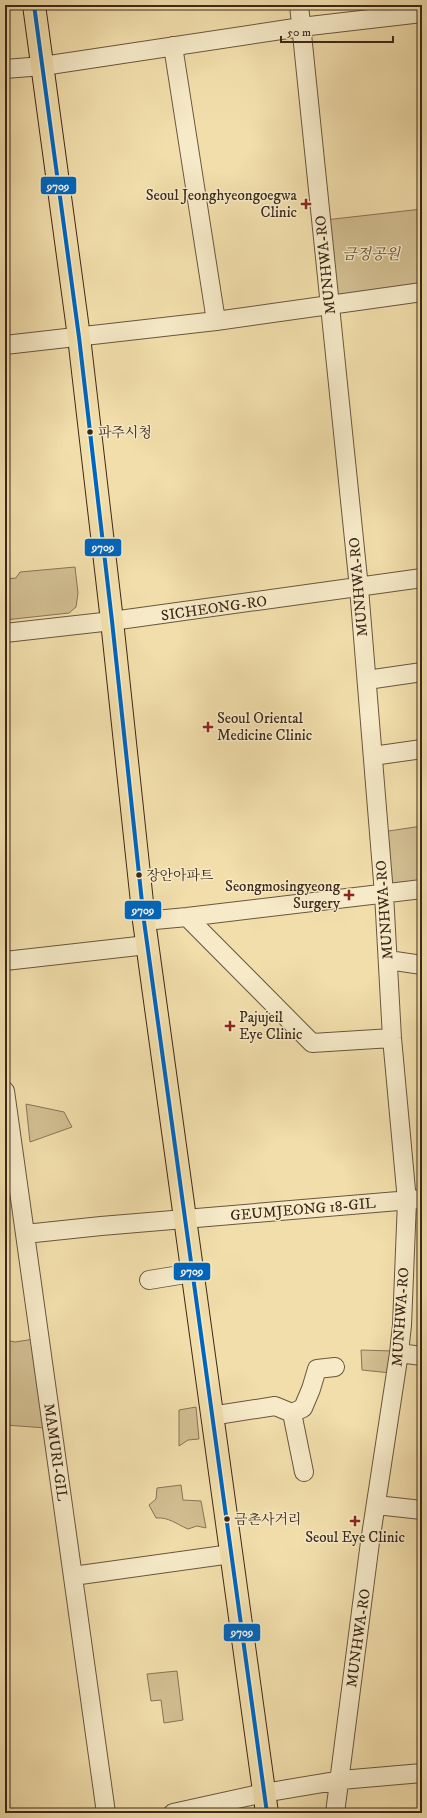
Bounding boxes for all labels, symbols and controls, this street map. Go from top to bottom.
scale bar [281,18,393,44]
text: 50 m [287,25,311,40]
line badge: 9709 [40,176,77,195]
text: 9709 [46,180,70,194]
place label: Seoul Jeonghyeongoegwa Clinic [146,186,298,222]
marker: Seoul Jeonghyeongoegwa Clinic [300,198,312,210]
street label: MUNHWA-RO [311,214,340,315]
park label: 금정공원 [342,245,401,264]
place label: 파주시청 [98,424,152,442]
marker: 파주시청 [85,427,95,437]
street label: MUNHWA-RO [345,536,372,637]
line badge: 9709 [84,538,122,557]
text: 9709 [91,541,115,555]
street label: SICHEONG-RO [160,592,268,625]
place label: Seoul Oriental Medicine Clinic [217,709,313,745]
marker: Seoul Oriental Medicine Clinic [202,721,214,733]
street label: MUNHWA-RO [372,860,397,960]
place label: 장안아파트 [146,867,214,885]
marker: 장안아파트 [134,870,144,880]
place label: Seongmosingyeong Surgery [225,877,341,913]
marker: Seongmosingyeong Surgery [343,889,355,901]
line badge: 9709 [124,900,162,920]
text: 9709 [131,904,155,918]
place label: Pajujeil Eye Clinic [239,1008,303,1044]
marker: Pajujeil Eye Clinic [224,1020,236,1032]
street label: GEUMJEONG 18-GIL [230,1194,377,1225]
line badge: 9709 [173,1262,211,1281]
text: 9709 [180,1265,204,1279]
street label: MUNHWA-RO [388,1267,413,1367]
street label: MAMURI-GIL [39,1402,72,1502]
place label: 금촌사거리 [234,1511,302,1529]
marker: 금촌사거리 [222,1514,232,1524]
marker: Seoul Eye Clinic [349,1515,361,1527]
place label: Seoul Eye Clinic [305,1528,405,1547]
street label: MUNHWA-RO [342,1587,375,1689]
line badge: 9709 [223,1623,261,1642]
text: 9709 [230,1626,254,1640]

